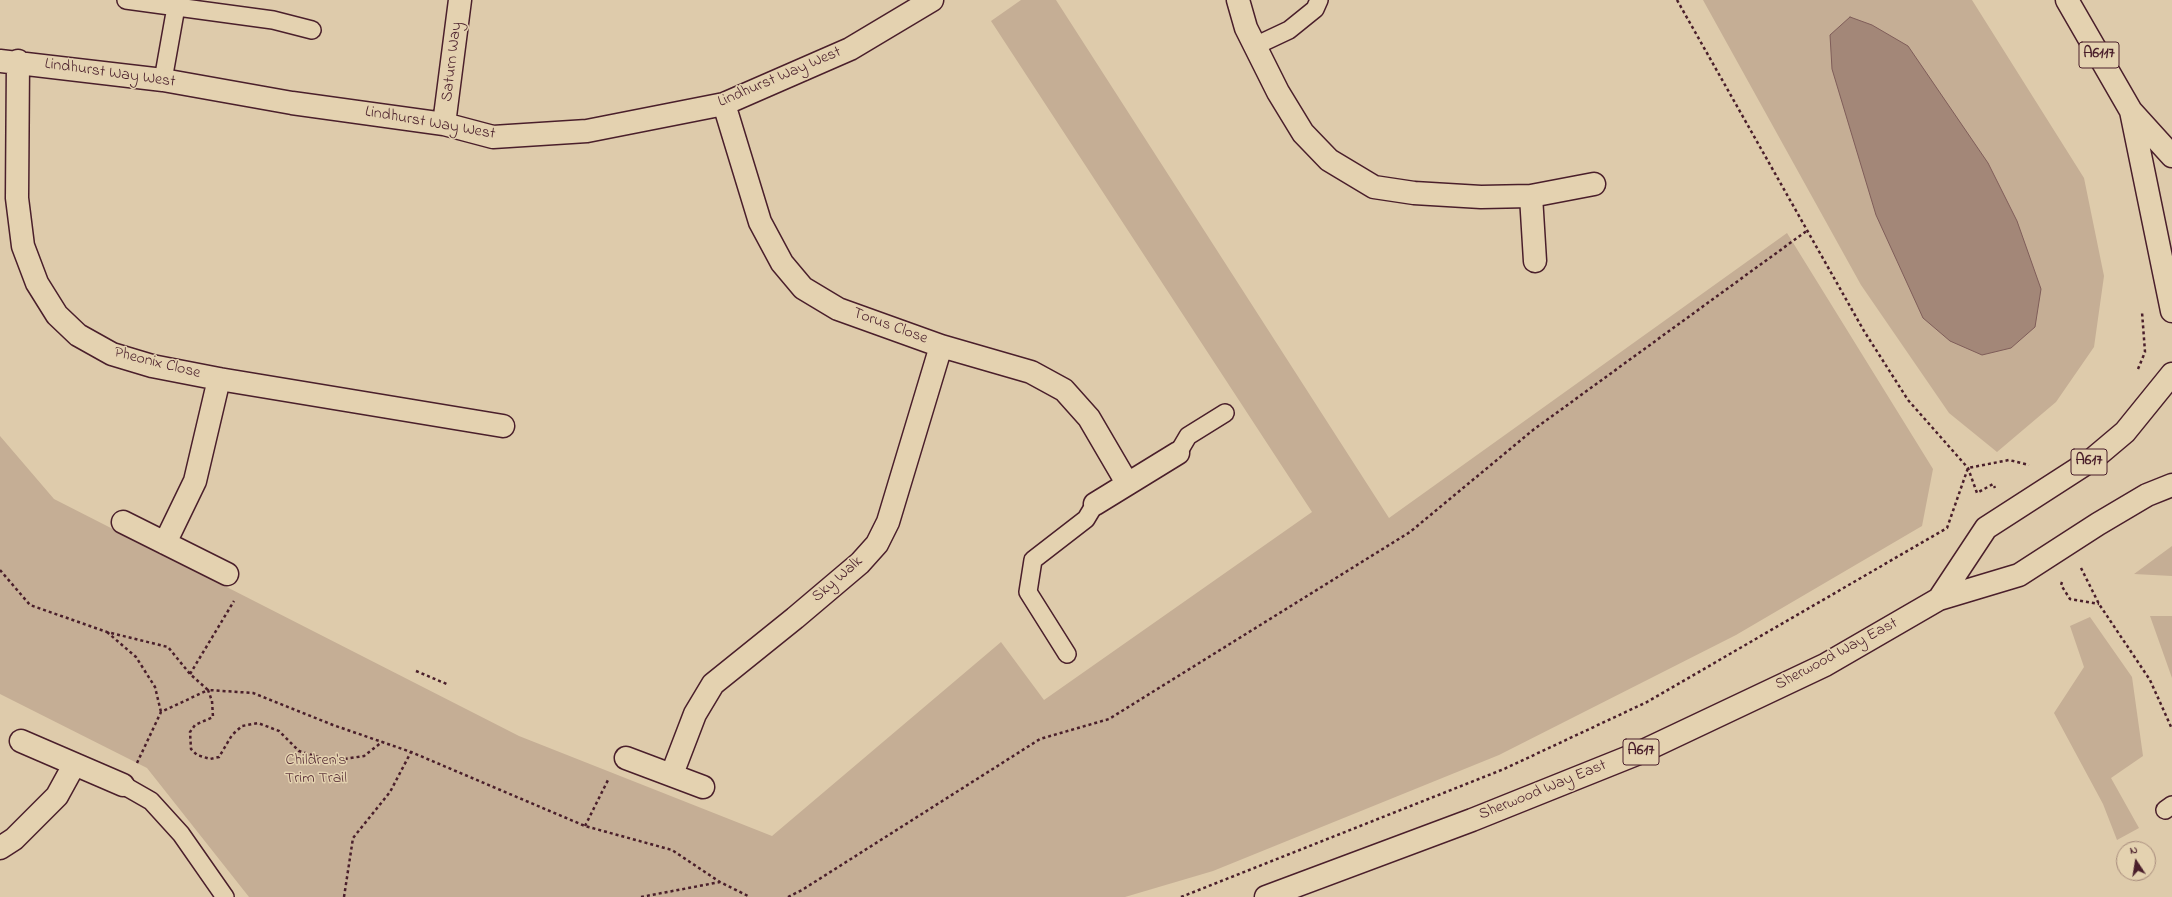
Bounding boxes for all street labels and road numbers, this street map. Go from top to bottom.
street label: Saturn Way [439,21,467,103]
road number: A6117 [2079,42,2119,68]
street label: Lindhurst Way West [716,43,844,113]
street label: Lindhurst Way West [43,55,177,93]
street label: Lindhurst Way West [363,103,497,145]
street label: Torus Close [850,305,930,349]
street label: Pheonix Close [112,344,202,384]
road number: A617 [2071,449,2107,475]
street label: Sky Walk [809,553,867,607]
street label: Sherwood Way East [1773,615,1901,695]
road number: A617 [1623,739,1659,765]
street label: Sherwood Way East [1476,757,1610,825]

